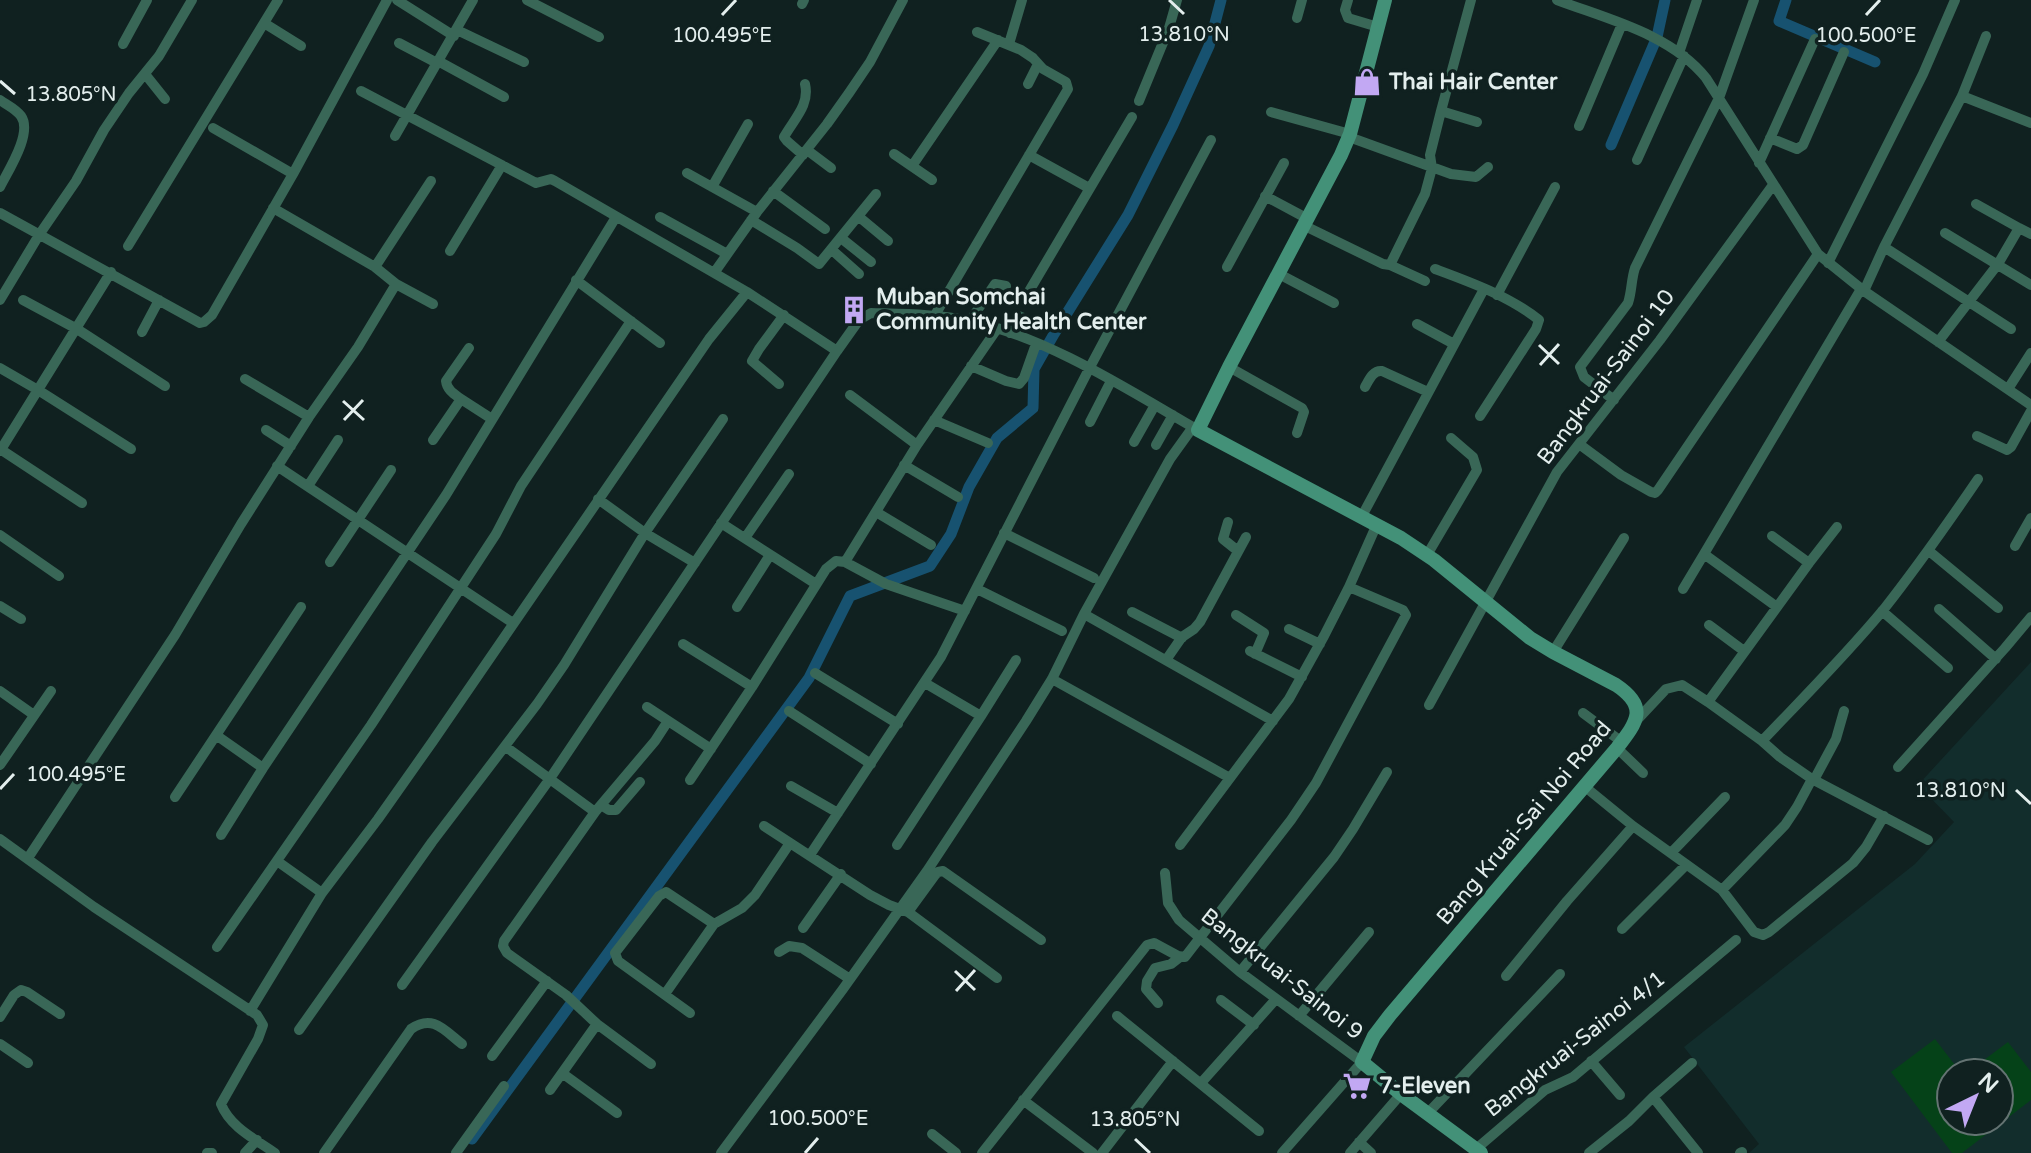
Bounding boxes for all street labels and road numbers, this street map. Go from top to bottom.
street label: Bangkruai-Sainoi 10 [1532,284,1680,470]
street label: Bang Kruai-Sai Noi Road [1431,716,1617,930]
street label: Bangkruai-Sainoi 9 [1196,903,1368,1045]
street label: Bangkruai-Sainoi 4/1 [1480,965,1670,1123]

